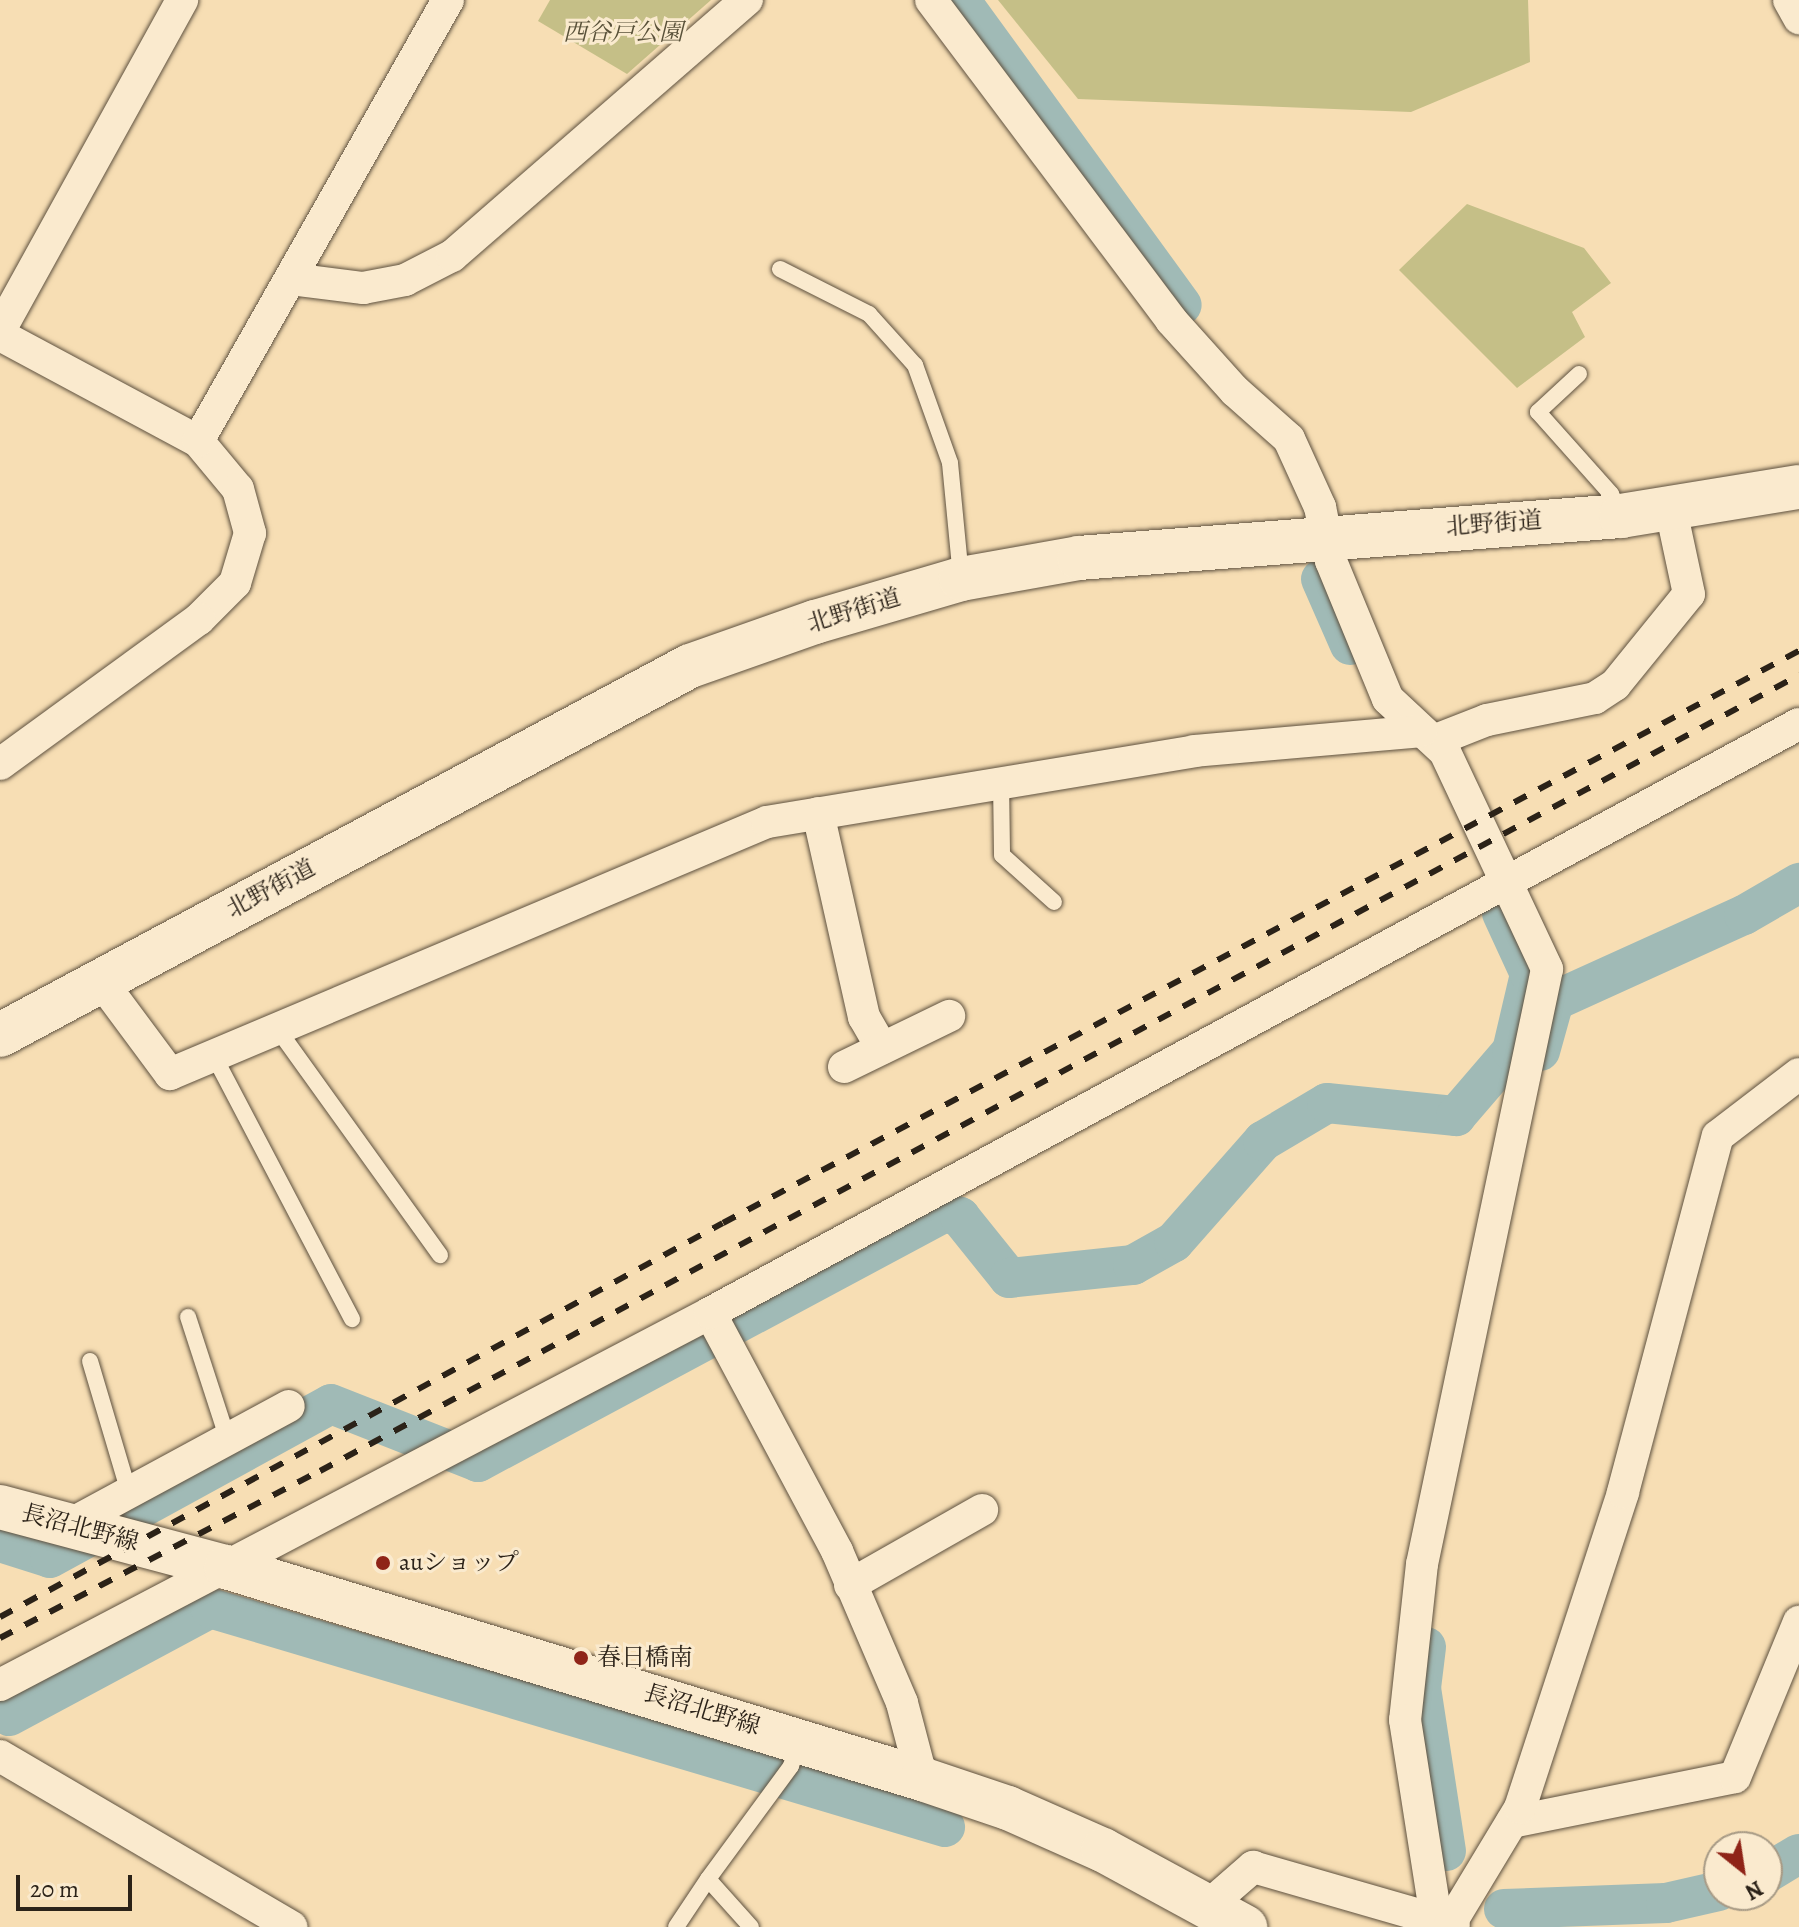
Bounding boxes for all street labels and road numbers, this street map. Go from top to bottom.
street label: 北野街道 [1445,506,1543,542]
street label: 北野街道 [804,583,904,639]
street label: 北野街道 [222,854,320,924]
street label: 長沼北野線 [18,1499,142,1557]
street label: 長沼北野線 [640,1679,764,1741]

